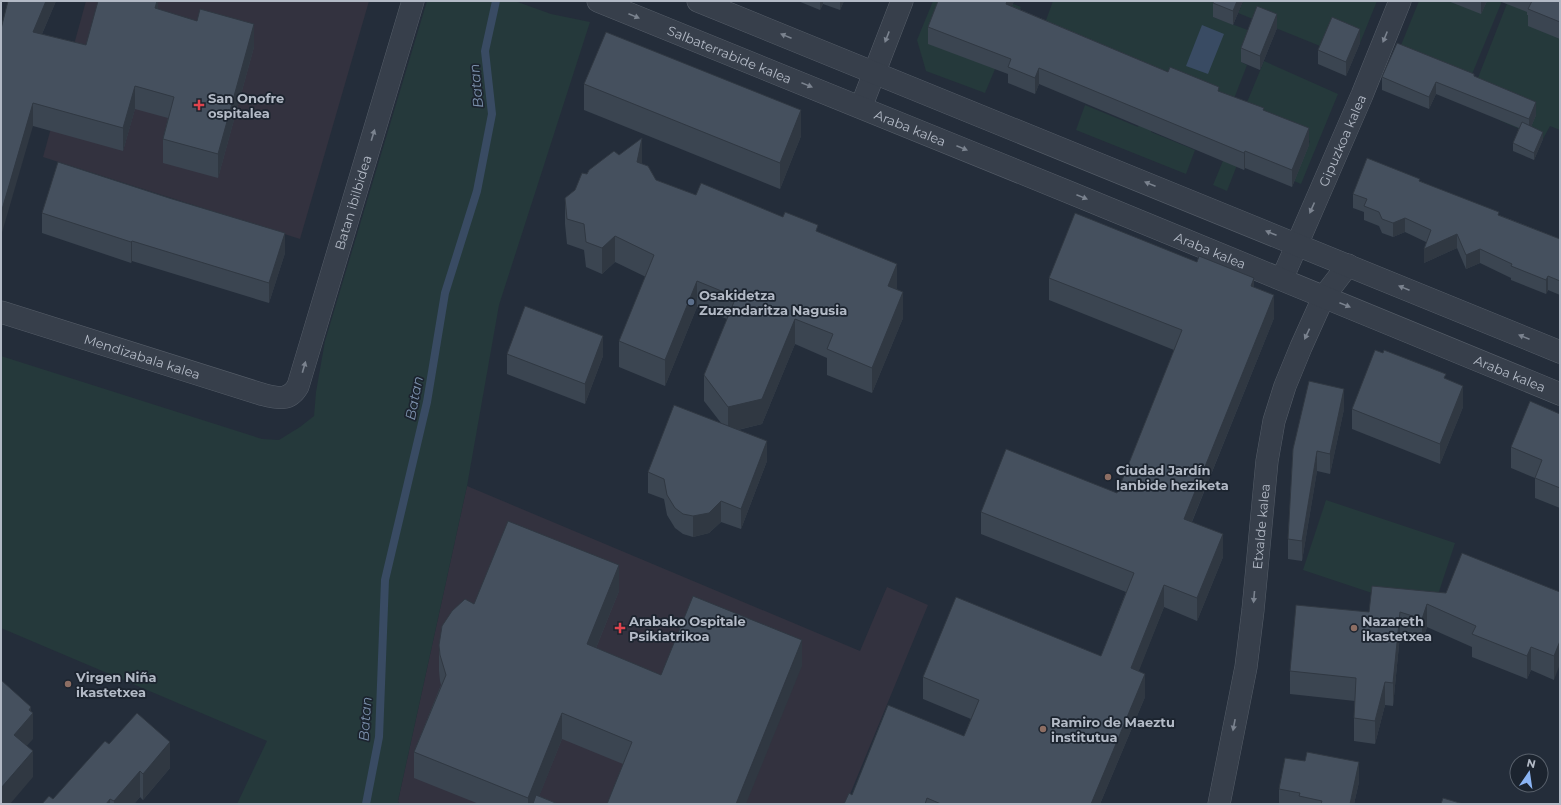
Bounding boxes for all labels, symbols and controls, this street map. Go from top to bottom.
one-way arrow [629,13,641,19]
street label: Salbaterrabide kalea [665,22,794,87]
one-way arrow [884,32,890,44]
one-way arrow [1382,32,1388,44]
one-way arrow [780,33,792,39]
water label: Batan [465,63,487,109]
one-way arrow [801,83,813,89]
place label: San Onofre ospitalea [208,90,284,121]
street label: Gipuzkoa kalea [1315,92,1369,189]
marker: San Onofre ospitalea [193,99,205,111]
street label: Araba kalea [872,106,948,149]
one-way arrow [370,129,376,141]
one-way arrow [956,146,968,152]
street label: Batan ibilbidea [331,153,375,252]
one-way arrow [1144,181,1156,187]
one-way arrow [1077,194,1088,200]
one-way arrow [1309,203,1315,215]
street label: Araba kalea [1172,228,1248,272]
one-way arrow [1264,230,1276,236]
one-way arrow [1398,285,1409,291]
place label: Osakidetza Zuzendaritza Nagusia [699,287,847,318]
marker: Osakidetza Zuzendaritza Nagusia [686,297,696,307]
one-way arrow [1339,302,1351,308]
one-way arrow [1304,329,1310,340]
street label: Mendizabala kalea [82,331,202,382]
one-way arrow [1517,334,1529,340]
street label: Araba kalea [1472,352,1548,395]
one-way arrow [301,361,307,373]
water label: Batan [401,374,427,422]
place label: Ciudad Jardín lanbide heziketa [1116,462,1229,493]
marker: Ciudad Jardín lanbide heziketa [1103,472,1113,482]
street label: Etxalde kalea [1249,483,1273,570]
one-way arrow [1251,591,1258,603]
place label: Arabako Ospitale Psikiatrikoa [628,613,746,644]
place label: Nazareth ikastetxea [1362,613,1432,644]
marker: Arabako Ospitale Psikiatrikoa [614,622,626,634]
marker: Nazareth ikastetxea [1349,623,1359,633]
place label: Virgen Niña ikastetxea [75,669,156,700]
marker: Virgen Niña ikastetxea [63,679,73,689]
water label: Batan [354,696,376,742]
place label: Ramiro de Maeztu institutua [1051,714,1175,745]
one-way arrow [1231,719,1237,731]
marker: Ramiro de Maeztu institutua [1038,724,1048,734]
north arrow [1509,753,1549,793]
text: N [1525,755,1537,771]

